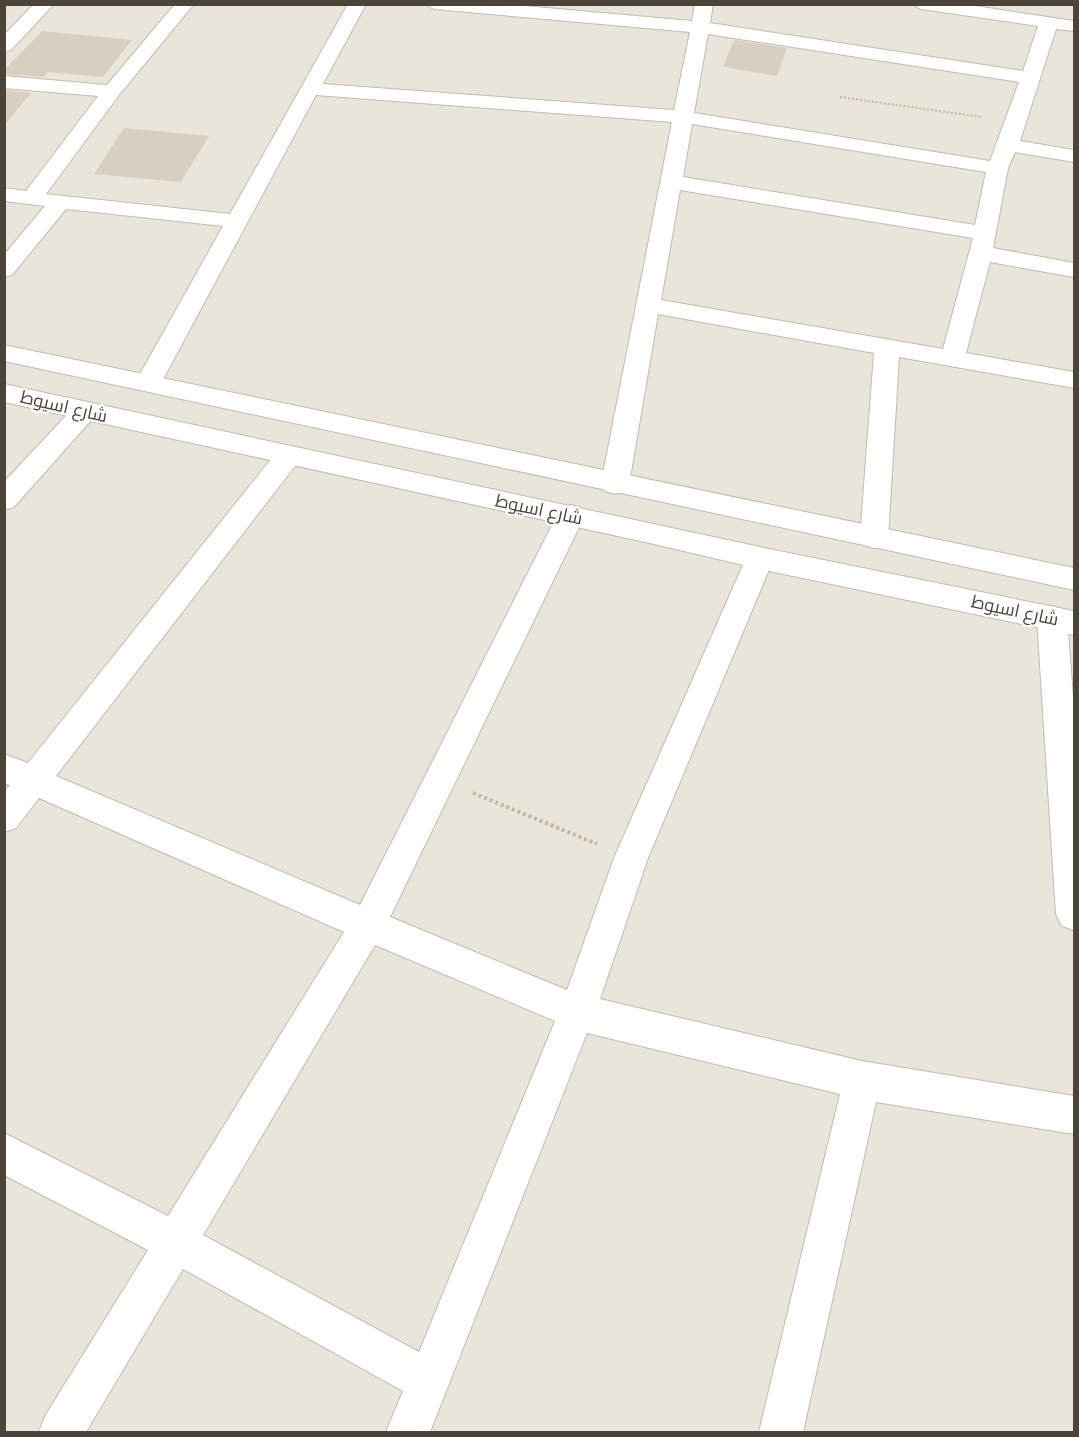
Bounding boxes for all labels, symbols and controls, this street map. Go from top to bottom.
street label: شارع اسيوط [18,385,110,428]
street label: شارع اسيوط [493,489,585,530]
street label: شارع اسيوط [969,590,1061,631]

